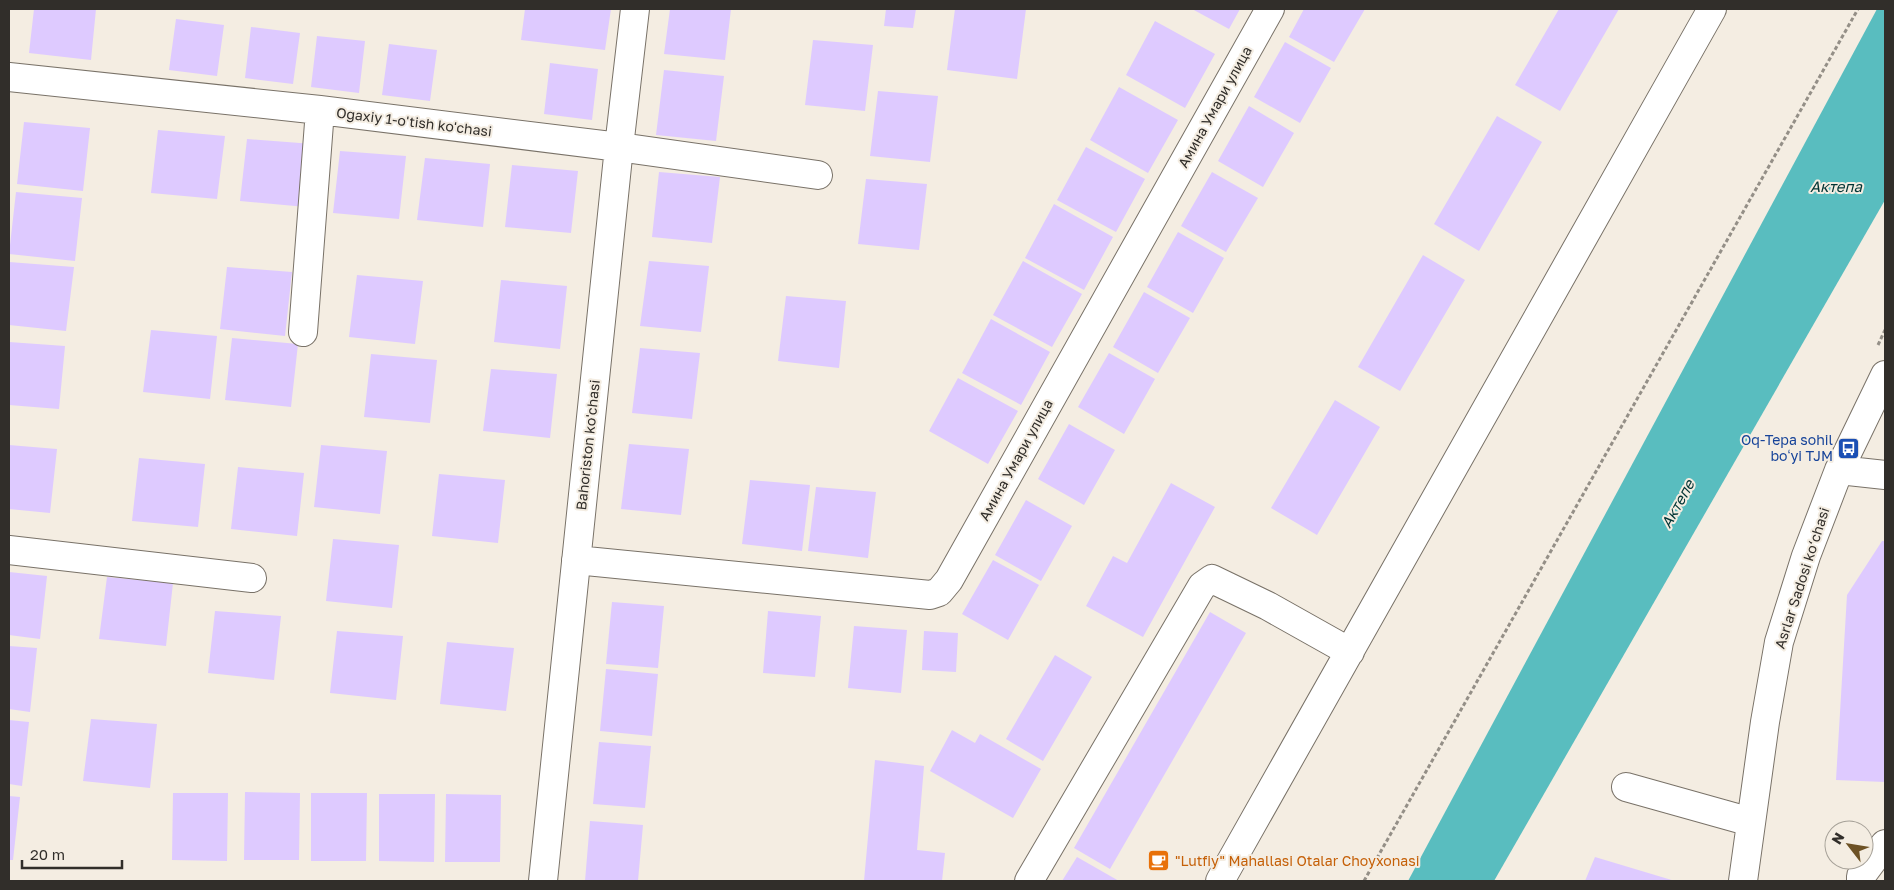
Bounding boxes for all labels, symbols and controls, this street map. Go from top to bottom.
street label: Амина Умари улица [1174,43,1255,171]
street label: Ogaxiy 1-o'tish ko'chasi [335,104,493,139]
water label: Актепа [1810,177,1863,195]
street label: Bahoriston ko'chasi [572,379,603,511]
street label: Амина Умари улица [975,396,1056,524]
place label: Oq-Tepa sohil boʻyi TJM [1741,431,1833,464]
bus stop icon: Oq-Tepa sohil boʻyi TJM [1837,436,1861,460]
water label: Актепе [1657,475,1698,531]
street label: Asrlar Sadosi ko‘chasi [1771,505,1832,651]
north arrow [1824,820,1874,870]
text: N [1827,829,1847,847]
scale bar [22,838,122,870]
text: 20 m [30,845,65,863]
cafe icon: "Lutfiy" Mahallasi Otalar Choyxonasi [1147,849,1171,873]
place label: "Lutfiy" Mahallasi Otalar Choyxonasi [1175,852,1419,869]

